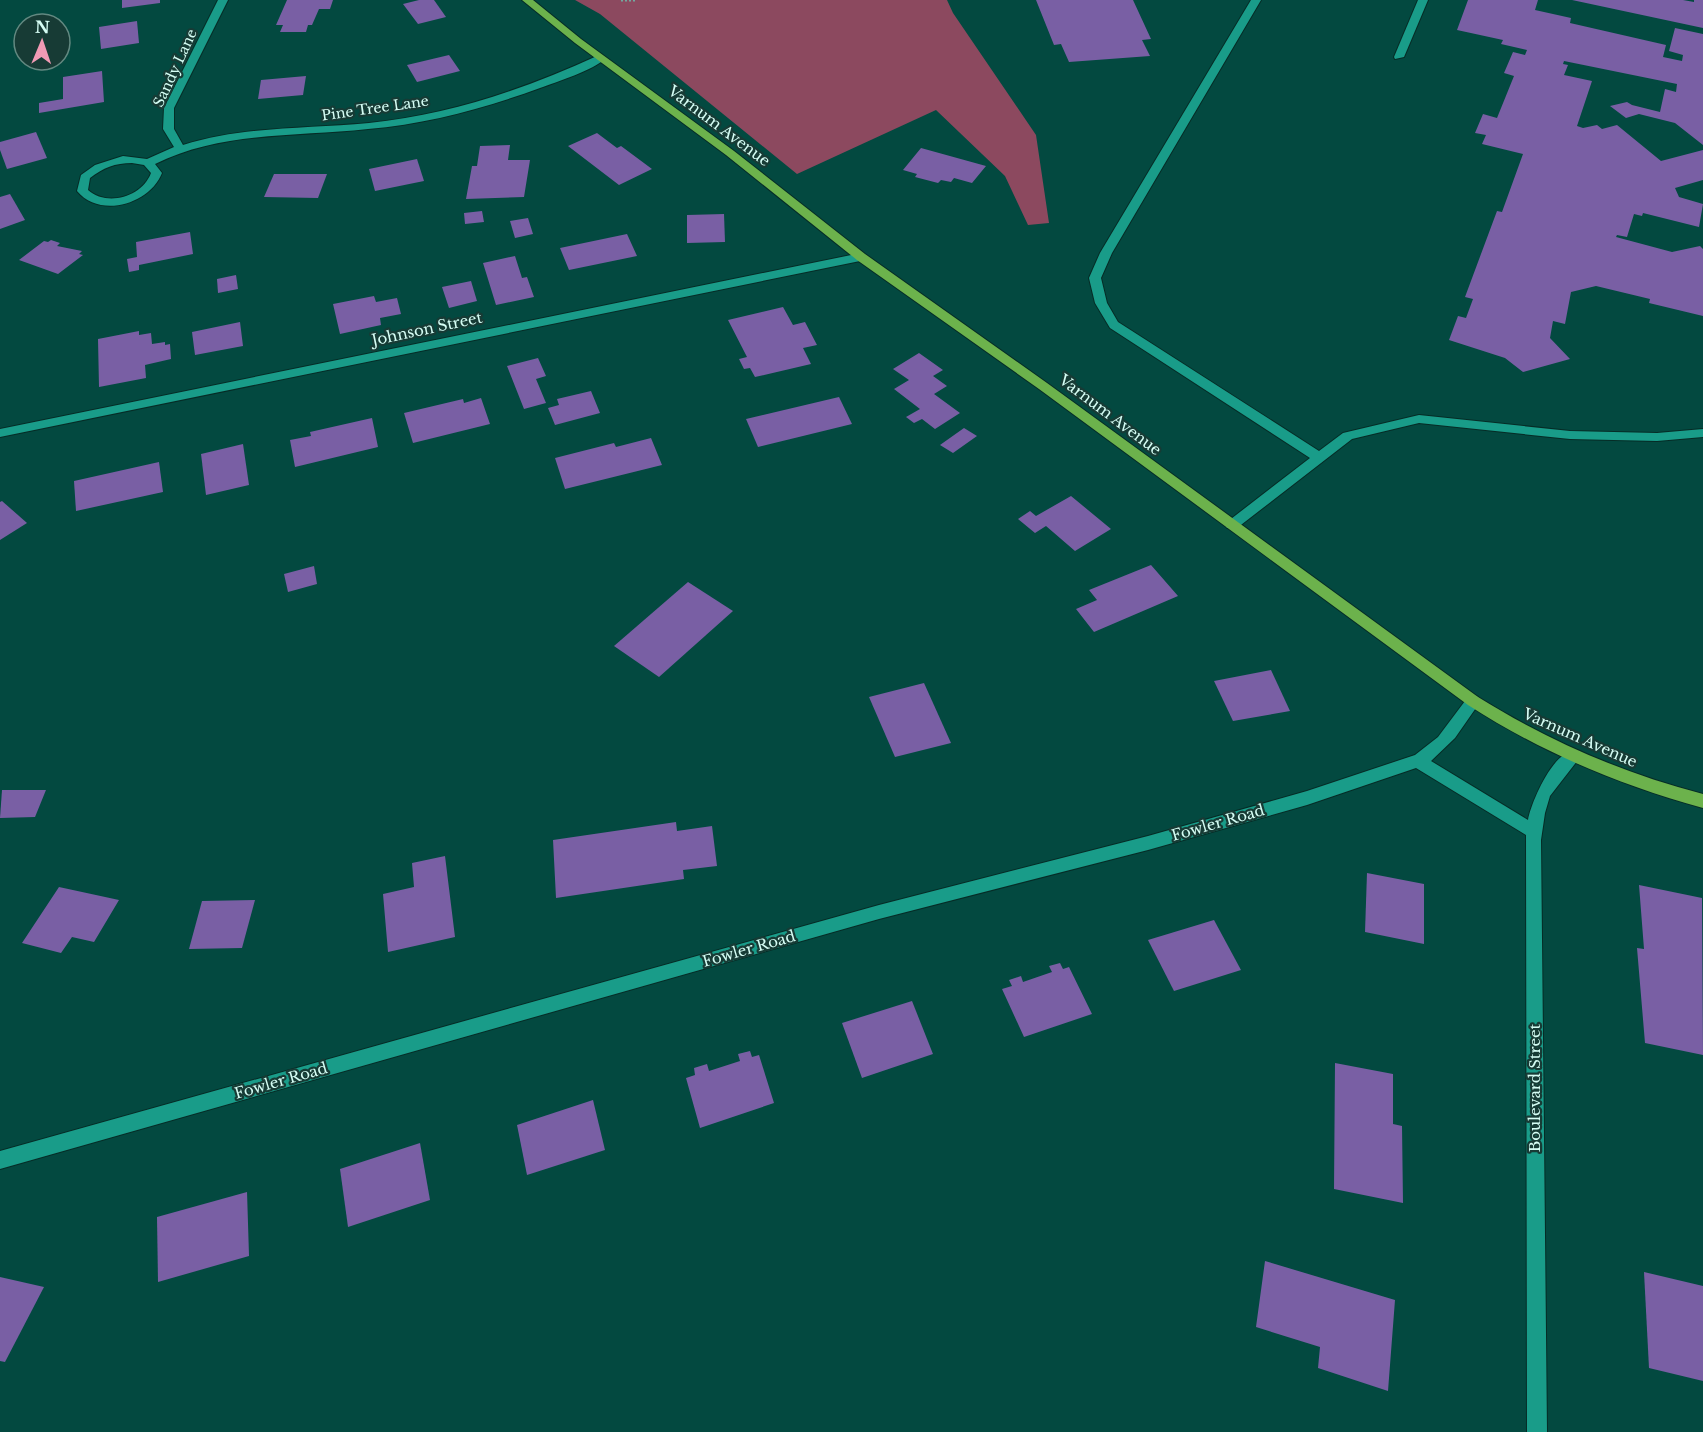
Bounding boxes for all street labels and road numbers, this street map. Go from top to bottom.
street label: Sandy Lane [149,26,201,110]
street label: Varnum Avenue [664,80,774,170]
street label: Pine Tree Lane [320,92,430,124]
street label: Johnson Street [368,307,484,350]
street label: Varnum Avenue [1055,369,1165,459]
street label: Varnum Avenue [1519,703,1640,771]
street label: Fowler Road [1169,800,1267,845]
street label: Fowler Road [700,926,798,971]
street label: Boulevard Street [1525,1023,1544,1152]
street label: Fowler Road [232,1058,330,1103]

